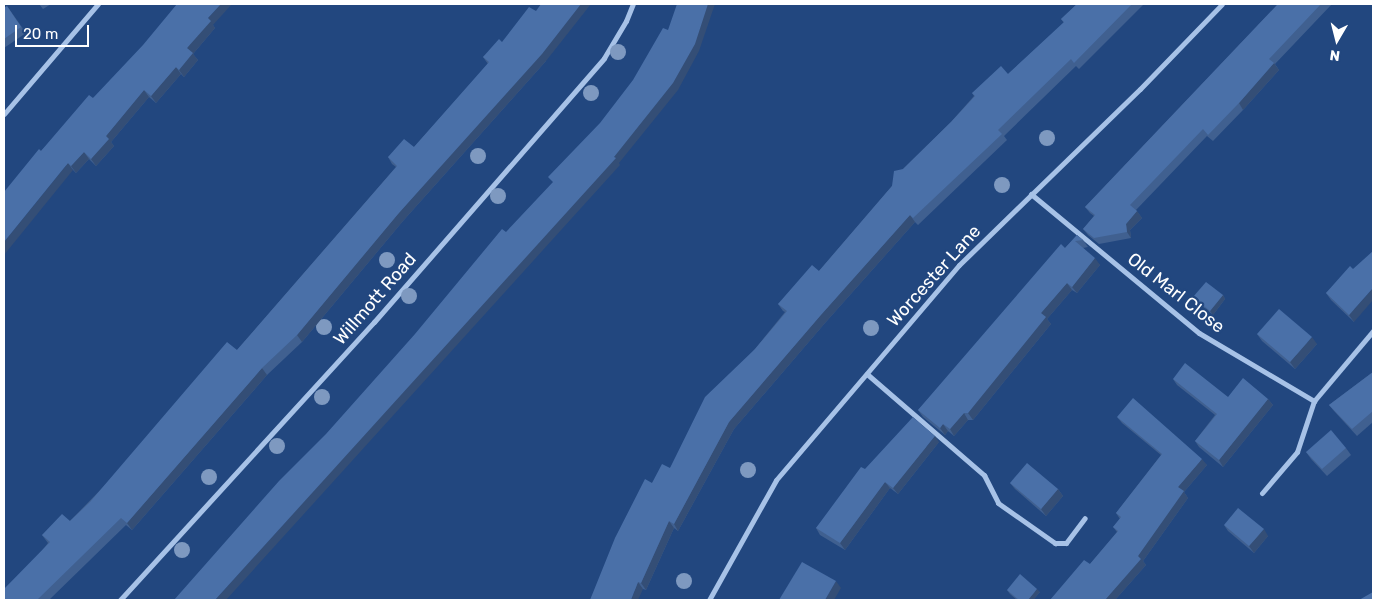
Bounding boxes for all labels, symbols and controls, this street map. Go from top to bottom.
scale bar [18,15,91,47]
north arrow [1312,15,1362,65]
text: 20 m [23,25,58,43]
text: N [1329,46,1341,64]
street label: Worcester Lane [883,221,985,331]
street label: Old Marl Close [1123,248,1229,338]
street label: Willmott Road [329,249,421,349]

